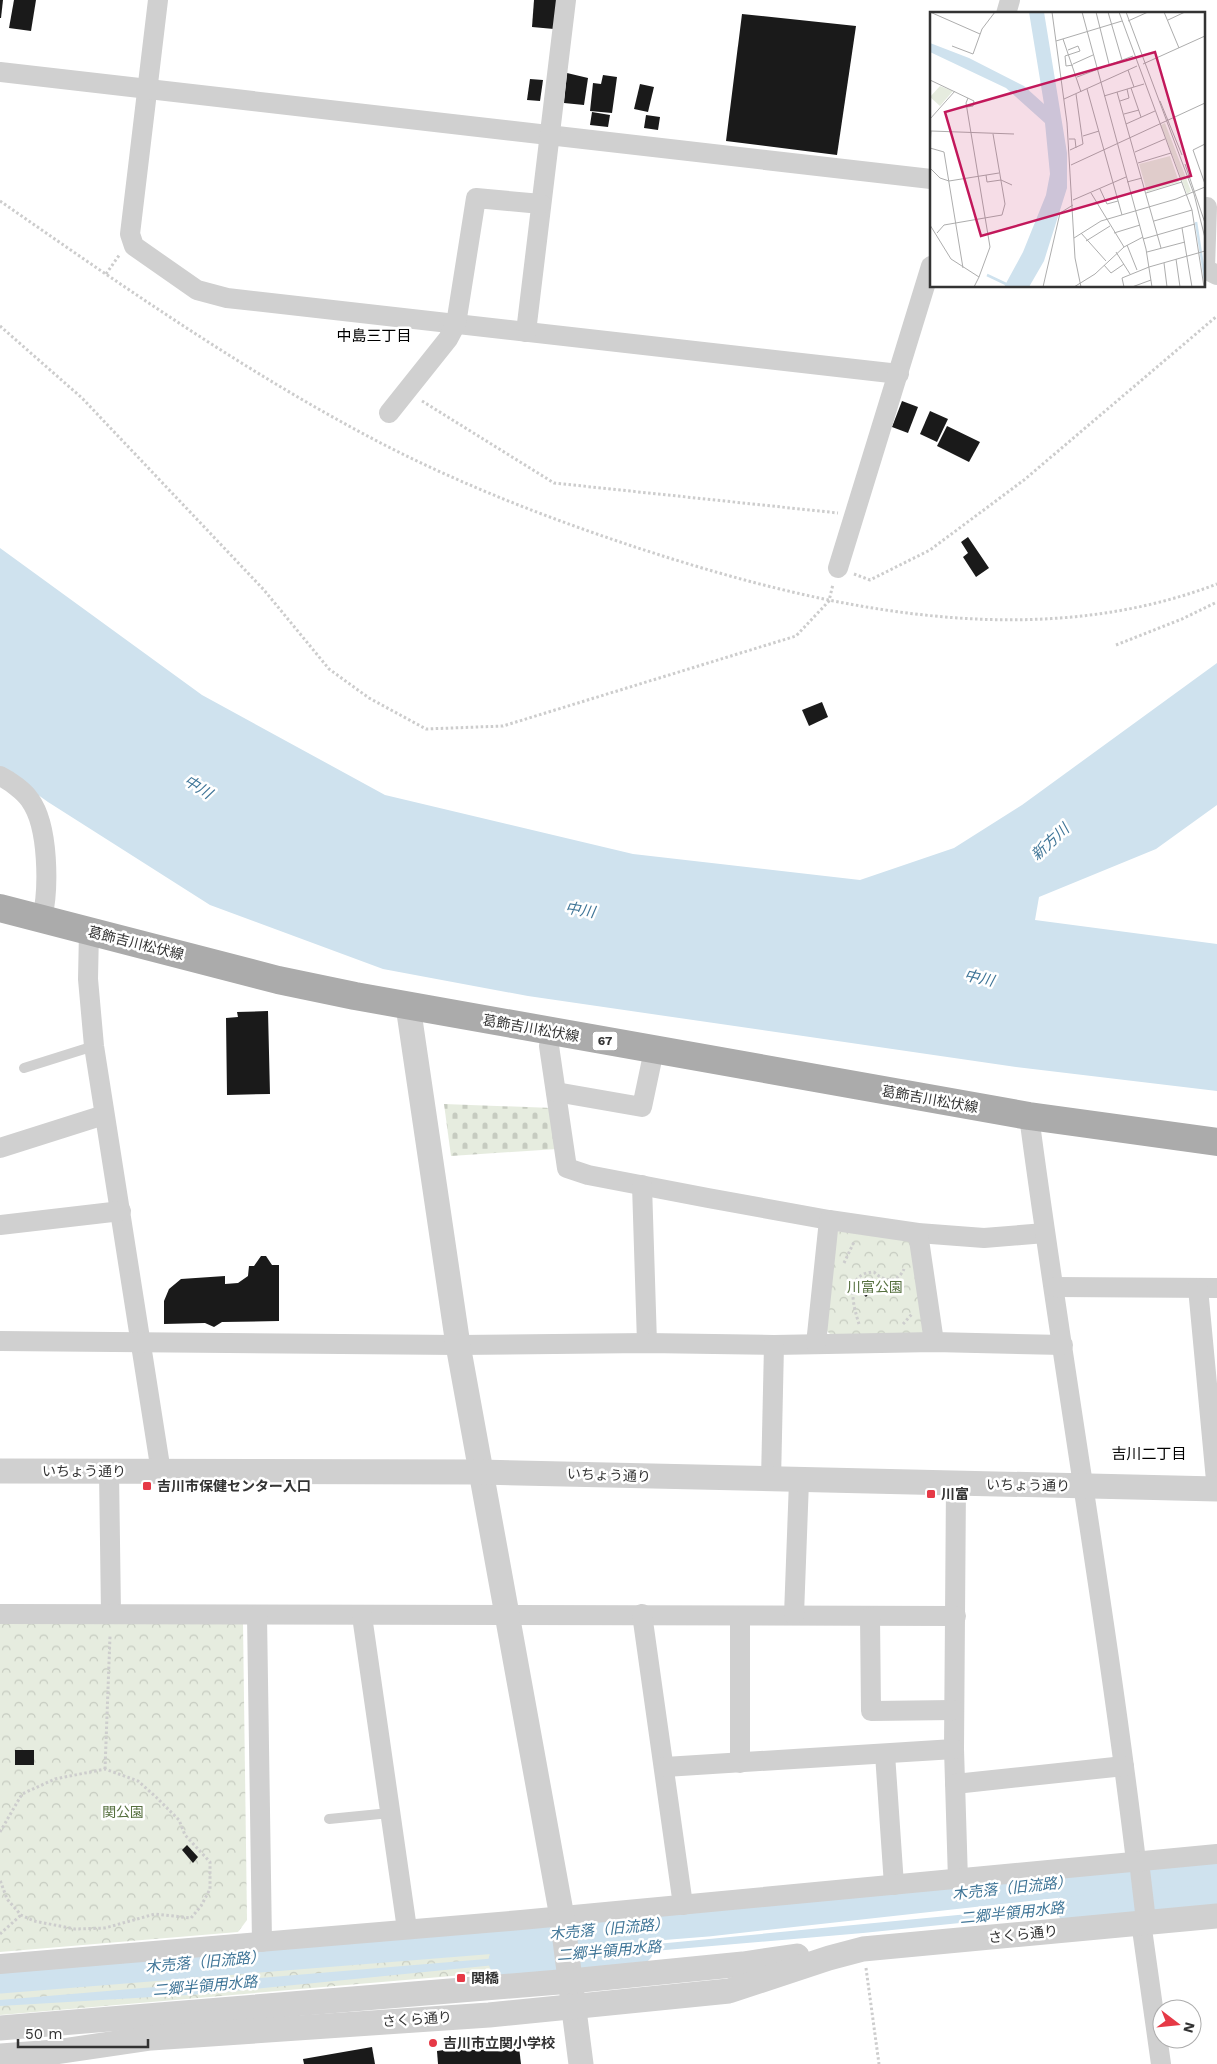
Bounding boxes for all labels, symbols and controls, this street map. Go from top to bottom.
inset map [930,12,1204,288]
district label: 中島三丁目 [336,327,412,345]
water label: 中川 [181,771,217,804]
water label: 新方川 [1027,819,1074,864]
water label: 中川 [564,899,598,922]
street label: 葛飾吉川松伏線 [87,923,185,963]
water label: 中川 [962,966,998,991]
street label: 葛飾吉川松伏線 [481,1012,581,1044]
road number: 67 [592,1032,618,1050]
street label: 葛飾吉川松伏線 [880,1083,980,1115]
park label: 川富公園 [847,1279,903,1295]
district label: 吉川二丁目 [1111,1445,1187,1463]
street label: いちょう通り [42,1463,126,1479]
street label: いちょう通り [567,1466,651,1484]
street label: いちょう通り [986,1476,1070,1494]
place label: 吉川市保健センター入口 [157,1478,311,1494]
marker: 吉川市保健センター入口 [141,1480,153,1492]
place label: 川富 [941,1486,969,1502]
marker: 川富 [925,1488,937,1500]
park label: 関公園 [102,1804,144,1820]
water label: 木売落（旧流路） [951,1873,1073,1903]
water label: 二郷半領用水路 [959,1898,1067,1927]
water label: 木売落（旧流路） [548,1915,670,1943]
street label: さくら通り [987,1922,1059,1946]
water label: 二郷半領用水路 [556,1937,664,1965]
water label: 木売落（旧流路） [144,1948,266,1976]
place label: 関橋 [471,1970,499,1986]
water label: 二郷半領用水路 [152,1972,260,2000]
marker: 関橋 [455,1972,467,1984]
north arrow [1152,1999,1202,2049]
street label: さくら通り [382,2009,452,2029]
scale bar [18,2016,148,2048]
text: N [1180,2020,1199,2035]
text: 50 m [25,2025,62,2043]
place label: 吉川市立関小学校 [443,2035,555,2051]
marker: 吉川市立関小学校 [427,2037,439,2049]

